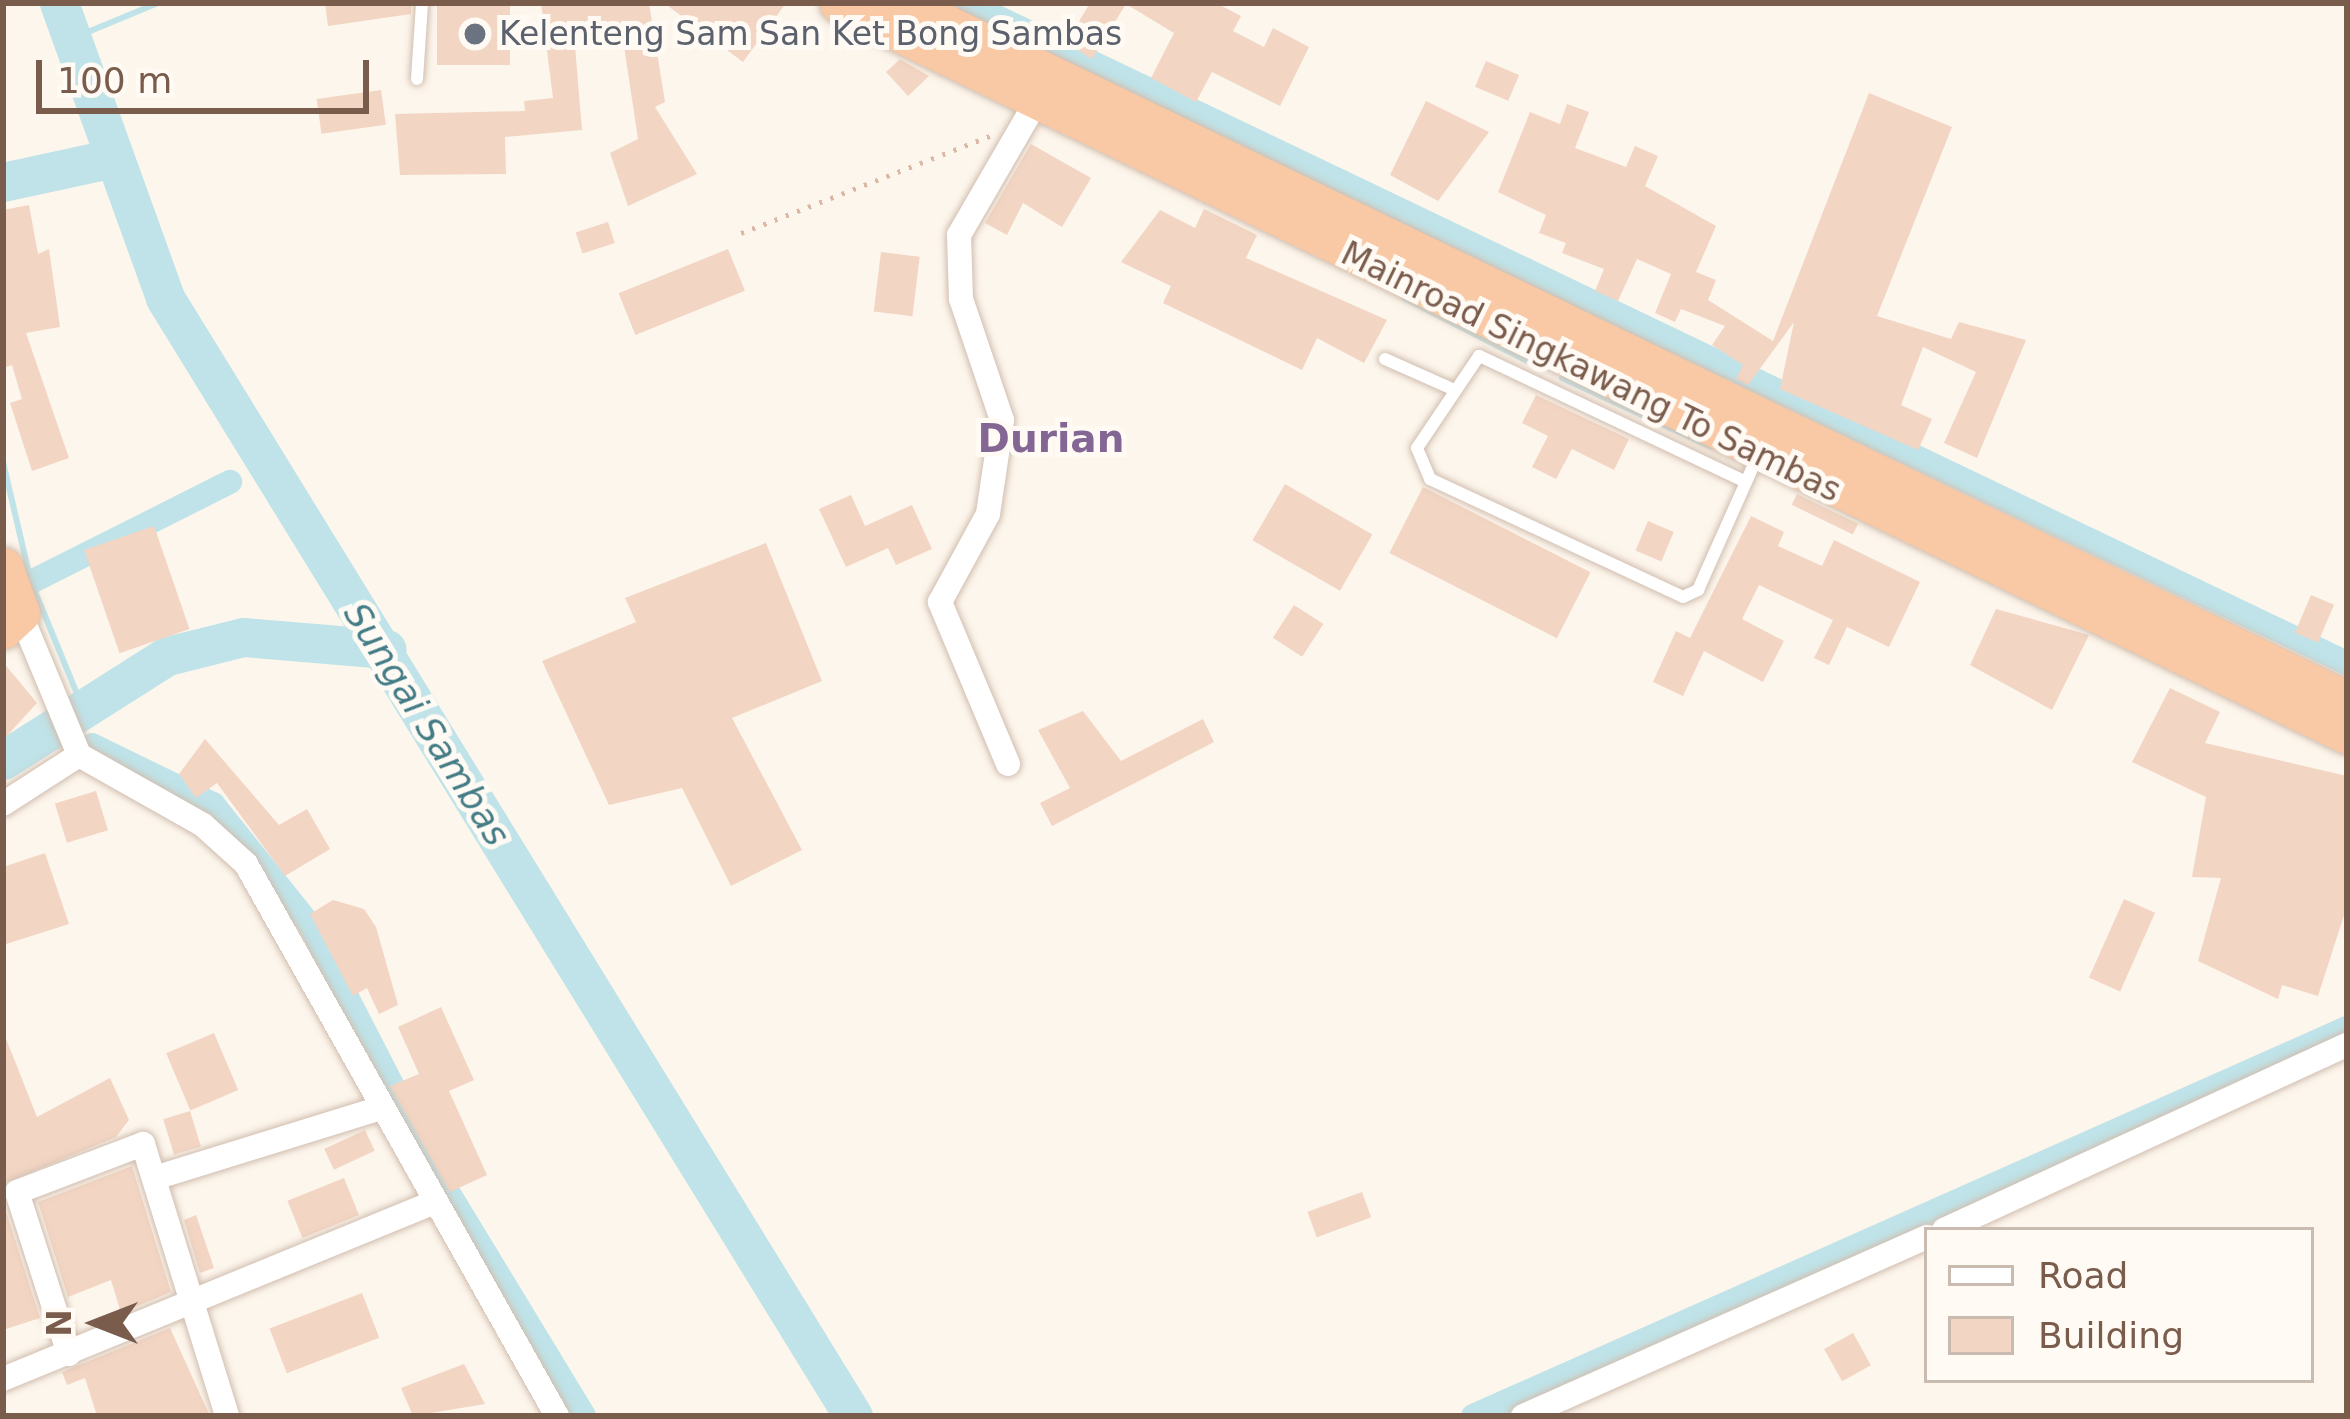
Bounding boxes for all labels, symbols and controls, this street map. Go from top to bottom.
place label: Kelenteng Sam San Ket Bong Sambas [499,14,1122,54]
marker: Kelenteng Sam San Ket Bong Sambas [462,21,488,47]
scale bar [42,36,375,110]
text: 100 m [57,60,172,101]
street label: Mainroad Singkawang To Sambas [1335,234,1847,510]
district label: Durian [978,416,1124,462]
water label: Sungai Sambas [335,594,519,854]
legend [1924,1227,2314,1383]
text: Road [2038,1255,2128,1296]
north arrow [36,1263,156,1383]
text: N [40,1309,79,1337]
text: Building [2038,1315,2184,1356]

